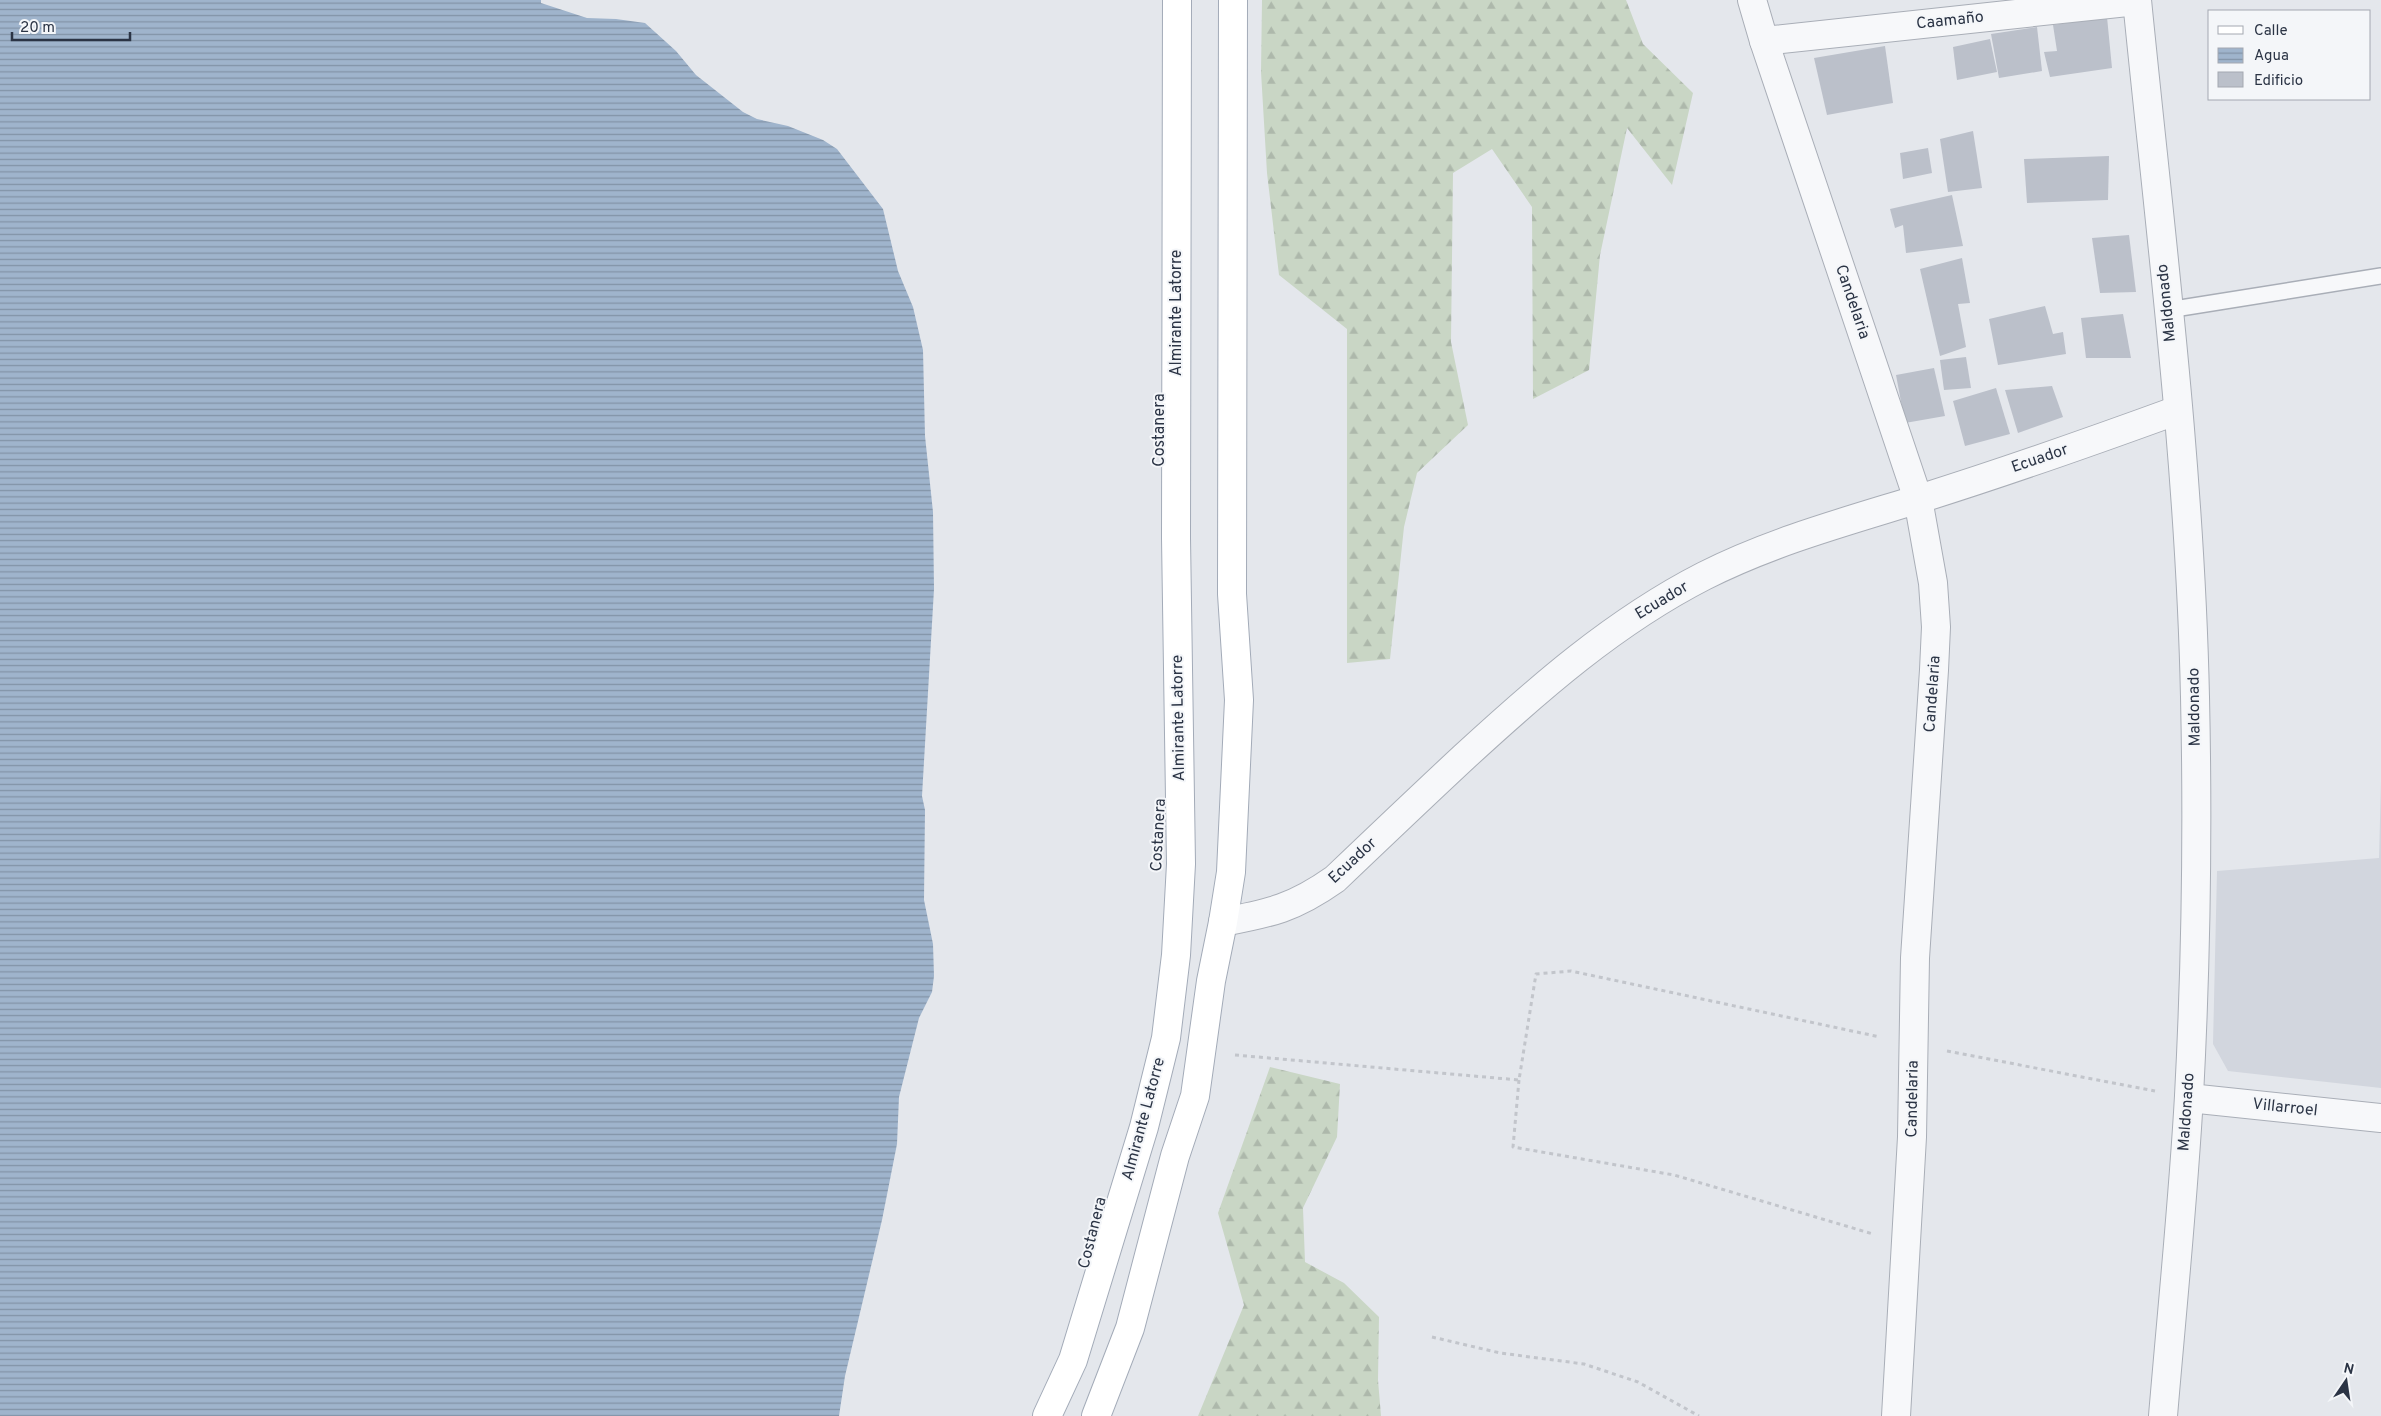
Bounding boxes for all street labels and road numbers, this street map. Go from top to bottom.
street label: Caamaño [1915,8,1985,34]
street label: Almirante Latorre [1167,250,1187,376]
street label: Candelaria [1830,262,1874,342]
street label: Maldonado [2153,263,2181,343]
street label: Costanera [1150,393,1170,467]
street label: Ecuador [2009,440,2071,478]
street label: Ecuador [1632,577,1692,625]
street label: Almirante Latorre [1168,655,1190,781]
street label: Candelaria [1920,655,1946,733]
street label: Maldonado [2184,668,2206,746]
street label: Costanera [1147,798,1171,872]
street label: Ecuador [1325,834,1381,888]
street label: Almirante Latorre [1118,1055,1170,1183]
street label: Candelaria [1902,1060,1924,1138]
street label: Maldonado [2174,1072,2200,1152]
street label: Villarroel [2251,1095,2319,1121]
street label: Costanera [1074,1195,1112,1271]

